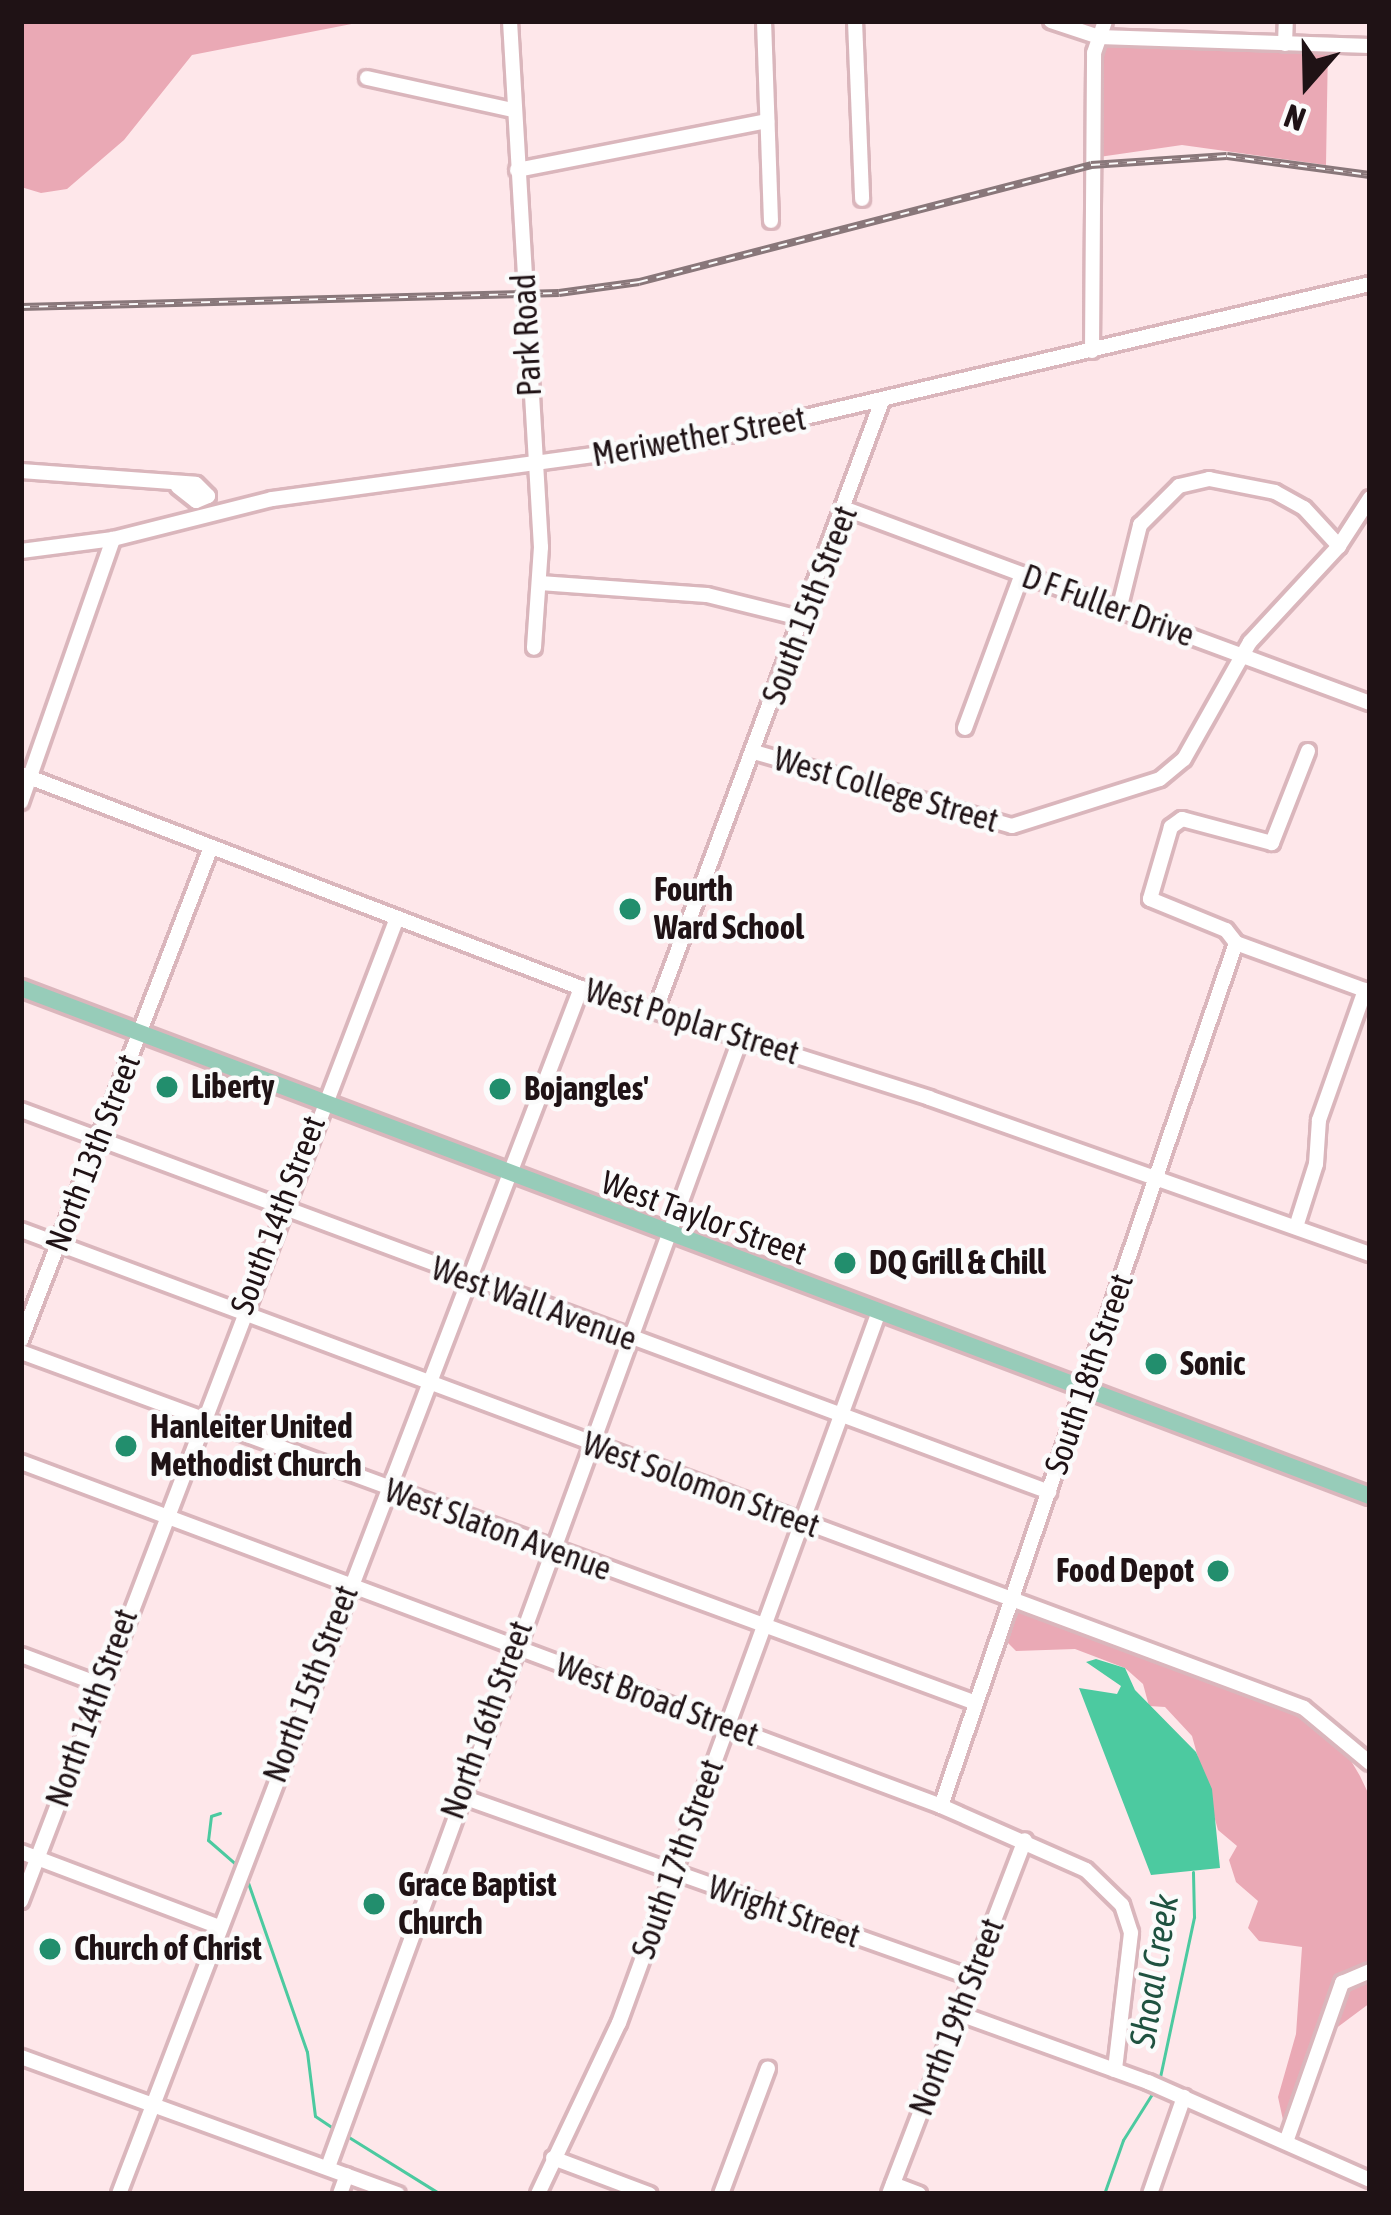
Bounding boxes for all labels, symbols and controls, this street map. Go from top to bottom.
north arrow [1247,24,1367,144]
text: N [1279,97,1310,139]
street label: Park Road [504,273,550,397]
street label: Meriwether Street [589,399,809,475]
street label: South 15th Street [754,500,866,710]
street label: D F Fuller Drive [1017,557,1199,655]
street label: West College Street [769,739,1003,841]
place label: Fourth Ward School [654,870,804,948]
marker: Fourth Ward School [617,896,643,922]
street label: West Poplar Street [580,971,804,1073]
street label: North 13th Street [37,1049,149,1257]
place label: Liberty [191,1067,274,1107]
place label: Bojangles' [524,1069,649,1109]
marker: Liberty [154,1074,180,1100]
marker: Bojangles' [487,1076,513,1102]
street label: South 14th Street [222,1110,334,1320]
street label: West Taylor Street [596,1163,812,1273]
place label: DQ Grill & Chill [869,1243,1046,1283]
street label: West Wall Avenue [426,1249,642,1359]
marker: DQ Grill & Chill [832,1250,858,1276]
street label: South 18th Street [1036,1269,1142,1479]
place label: Sonic [1180,1344,1245,1384]
marker: Sonic [1143,1351,1169,1377]
place label: Hanleiter United Methodist Church [150,1407,362,1485]
street label: West Solomon Street [577,1424,825,1546]
marker: Hanleiter United Methodist Church [113,1433,139,1459]
street label: West Slaton Avenue [379,1471,617,1589]
place label: Food Depot [1056,1551,1194,1591]
marker: Food Depot [1205,1558,1231,1584]
street label: North 15th Street [255,1580,367,1788]
street label: North 14th Street [38,1604,146,1812]
street label: North 16th Street [433,1616,541,1824]
street label: West Broad Street [550,1645,764,1755]
street label: South 17th Street [624,1754,732,1964]
place label: Grace Baptist Church [398,1865,556,1943]
street label: Wright Street [703,1868,865,1956]
marker: Grace Baptist Church [361,1891,387,1917]
water label: Shoal Creek [1121,1891,1187,2051]
street label: North 19th Street [901,1913,1013,2121]
place label: Church of Christ [74,1929,262,1969]
marker: Church of Christ [37,1936,63,1962]

